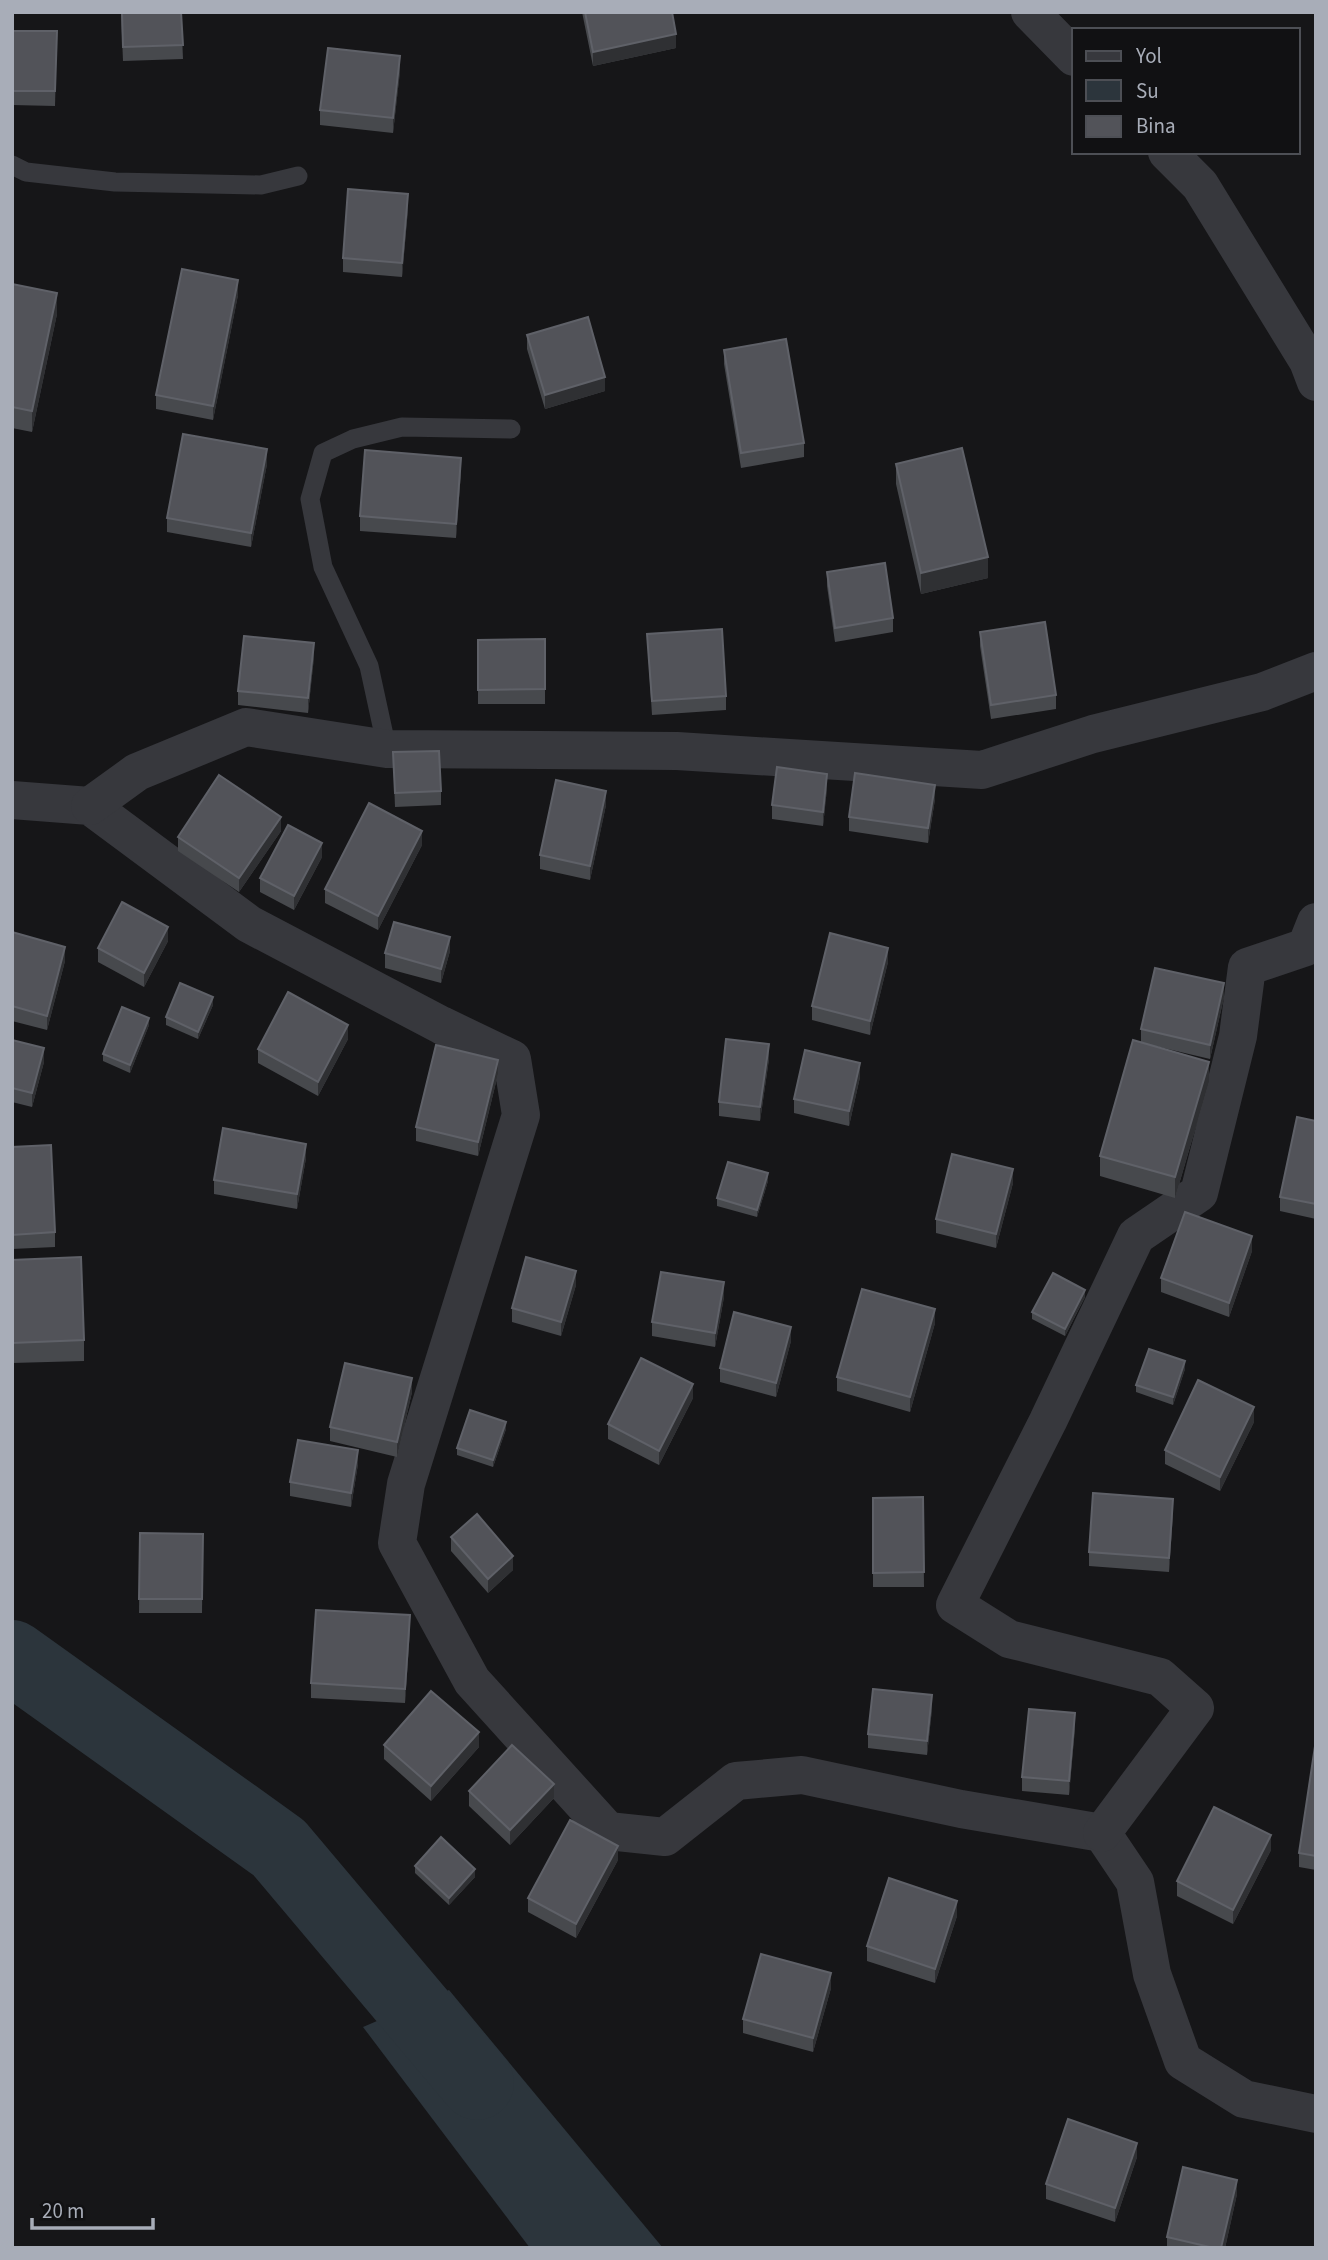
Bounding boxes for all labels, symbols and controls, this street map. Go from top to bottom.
legend [1072,28,1300,154]
text: Yol [1135,41,1162,71]
text: Su [1136,76,1159,106]
text: Bina [1136,111,1176,141]
scale bar [32,2186,152,2230]
text: 20 m [42,2196,84,2226]

